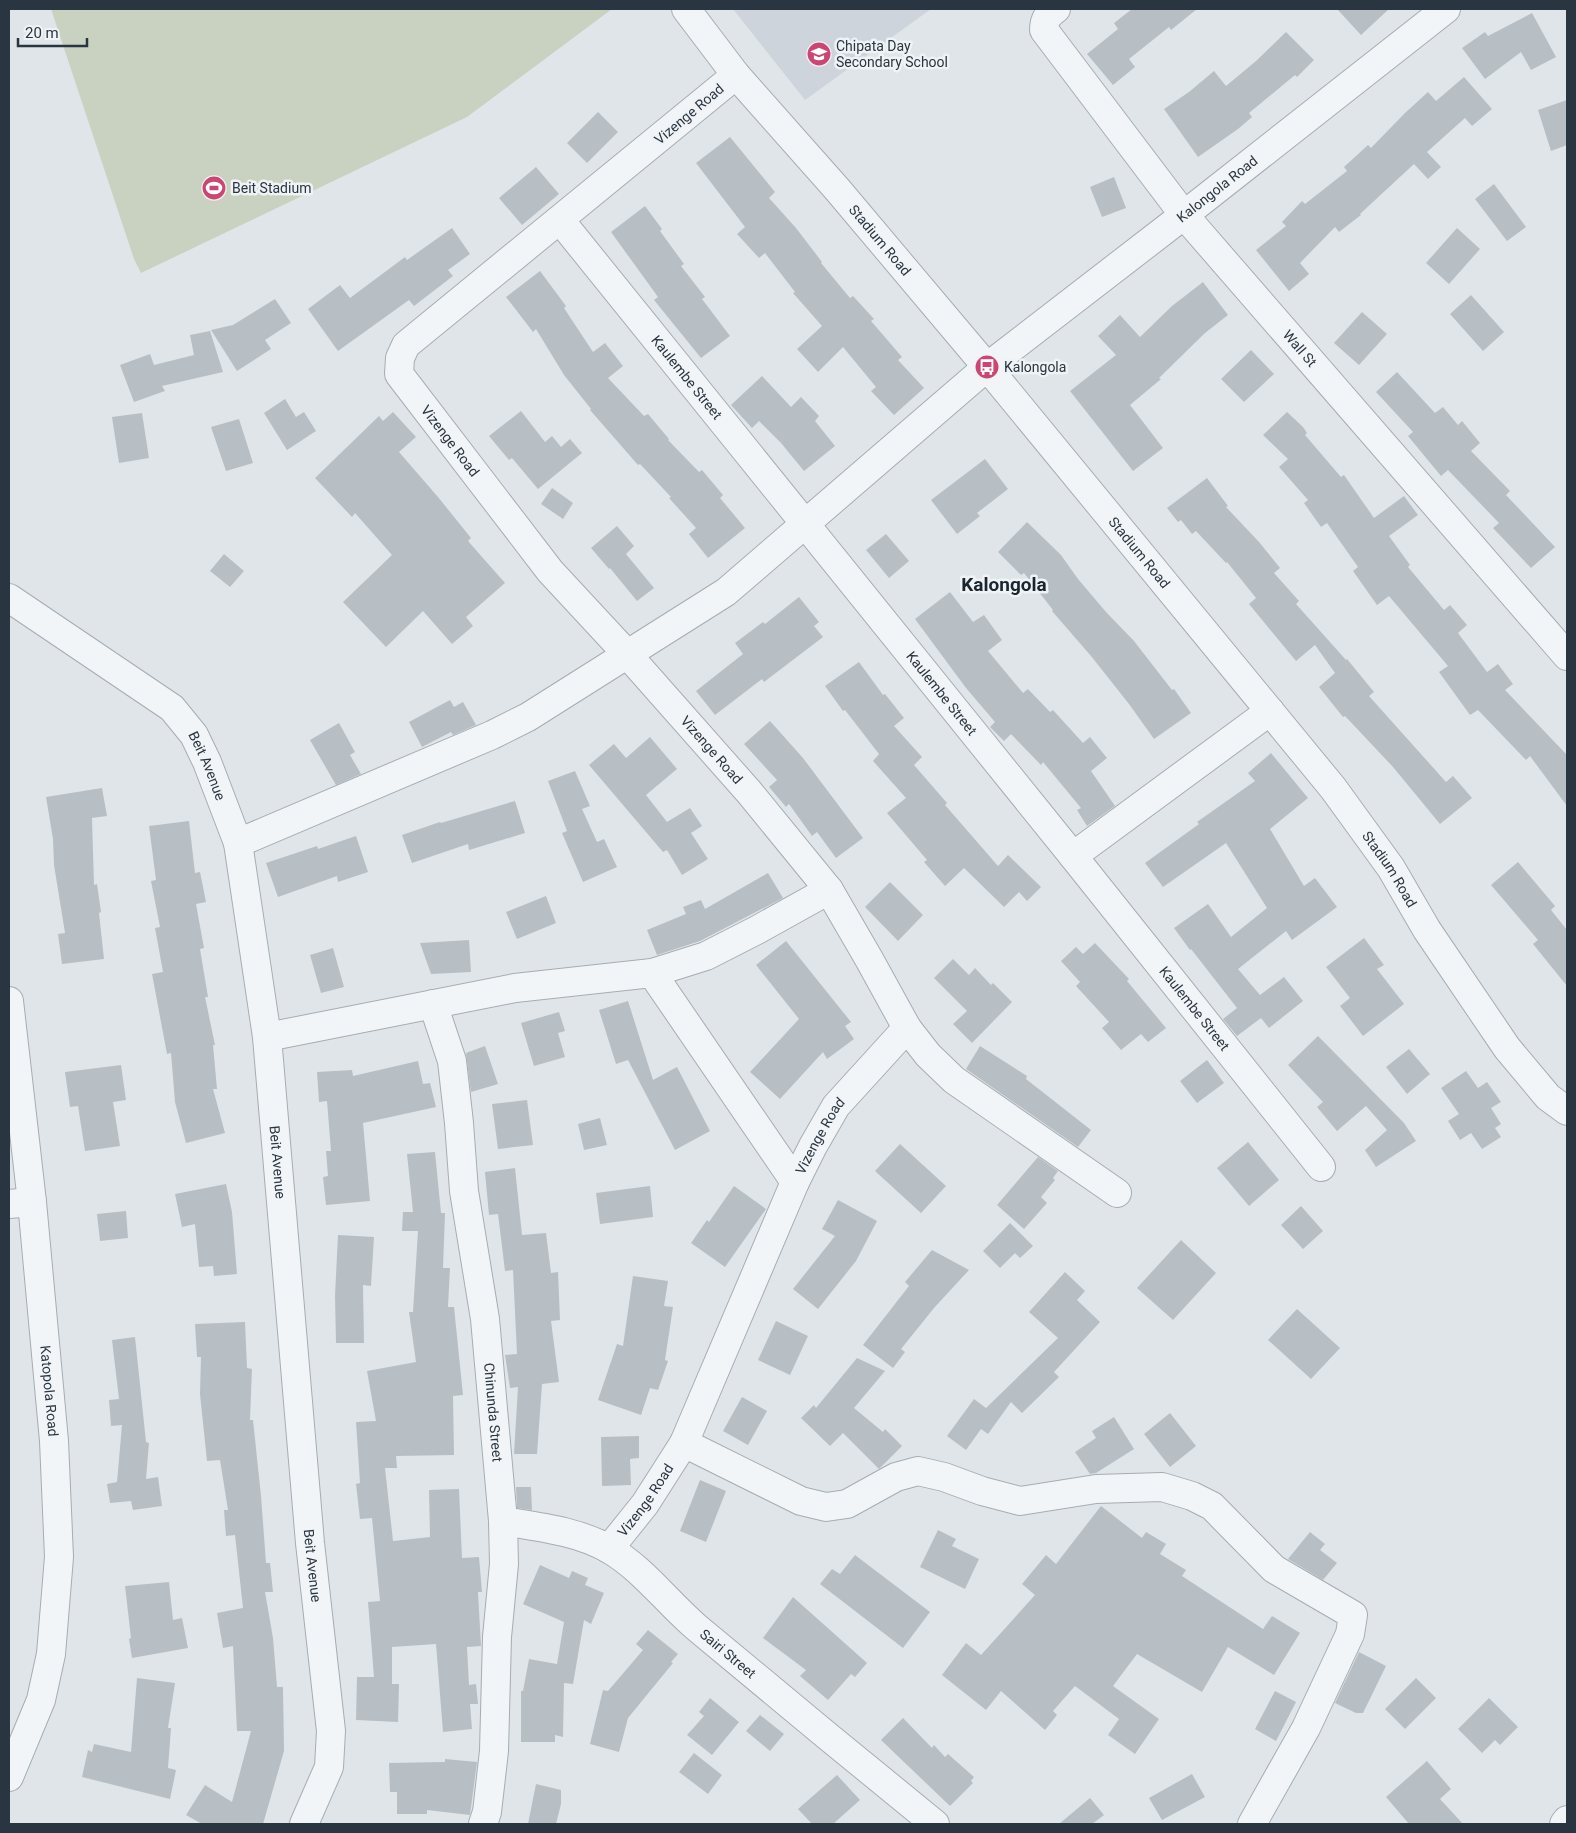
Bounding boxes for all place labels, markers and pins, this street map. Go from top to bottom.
place label: Chipata Day Secondary School [836,38,948,70]
school or university icon: Chipata Day Secondary School [806,41,832,67]
sports icon: Beit Stadium [201,175,227,201]
place label: Beit Stadium [232,180,311,196]
bus stop icon: Kalongola [974,354,1000,380]
place label: Kalongola [1004,359,1066,375]

